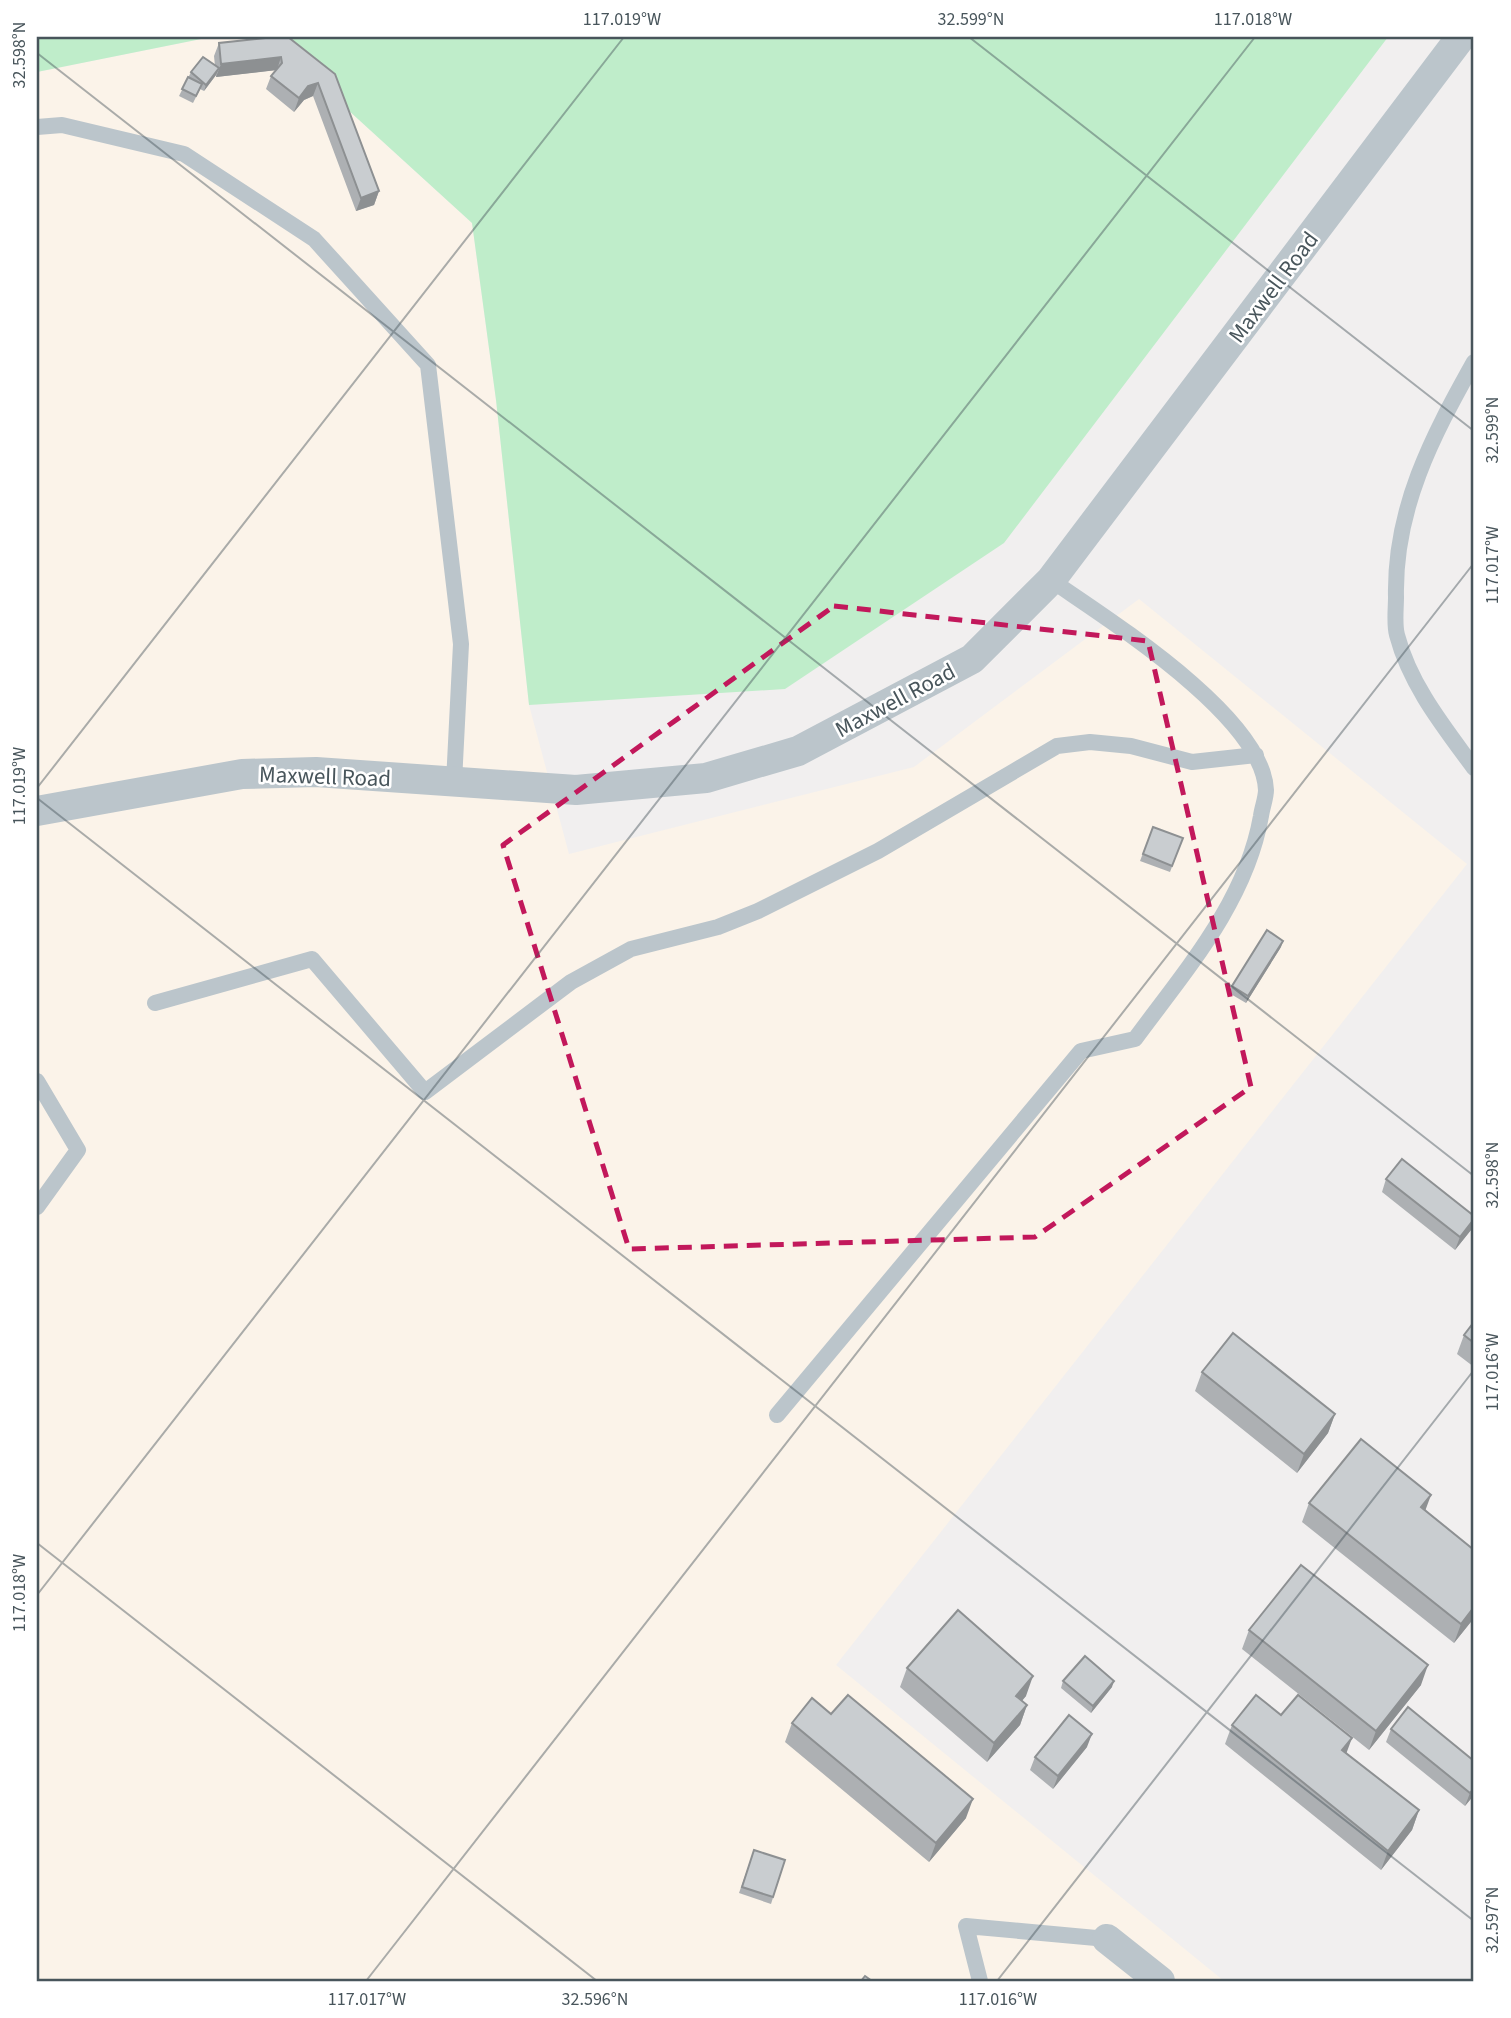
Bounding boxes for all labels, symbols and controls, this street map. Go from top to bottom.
text: 117.019°W [583,7,661,32]
text: 32.599°N [938,7,1004,32]
text: 117.018°W [1214,7,1292,32]
text: 32.598°N [7,22,32,88]
street label: Maxwell Road [1220,225,1326,350]
text: 32.599°N [1480,397,1505,463]
text: 117.017°W [1480,526,1505,604]
street label: Maxwell Road [829,655,961,746]
text: 117.019°W [7,747,32,825]
street label: Maxwell Road [258,758,392,795]
text: 32.598°N [1480,1142,1505,1208]
text: 117.016°W [1480,1333,1505,1411]
text: 117.018°W [7,1554,32,1632]
text: 32.597°N [1480,1887,1505,1953]
text: 117.017°W [328,1987,406,2012]
text: 32.596°N [562,1987,628,2012]
text: 117.016°W [959,1987,1037,2012]

